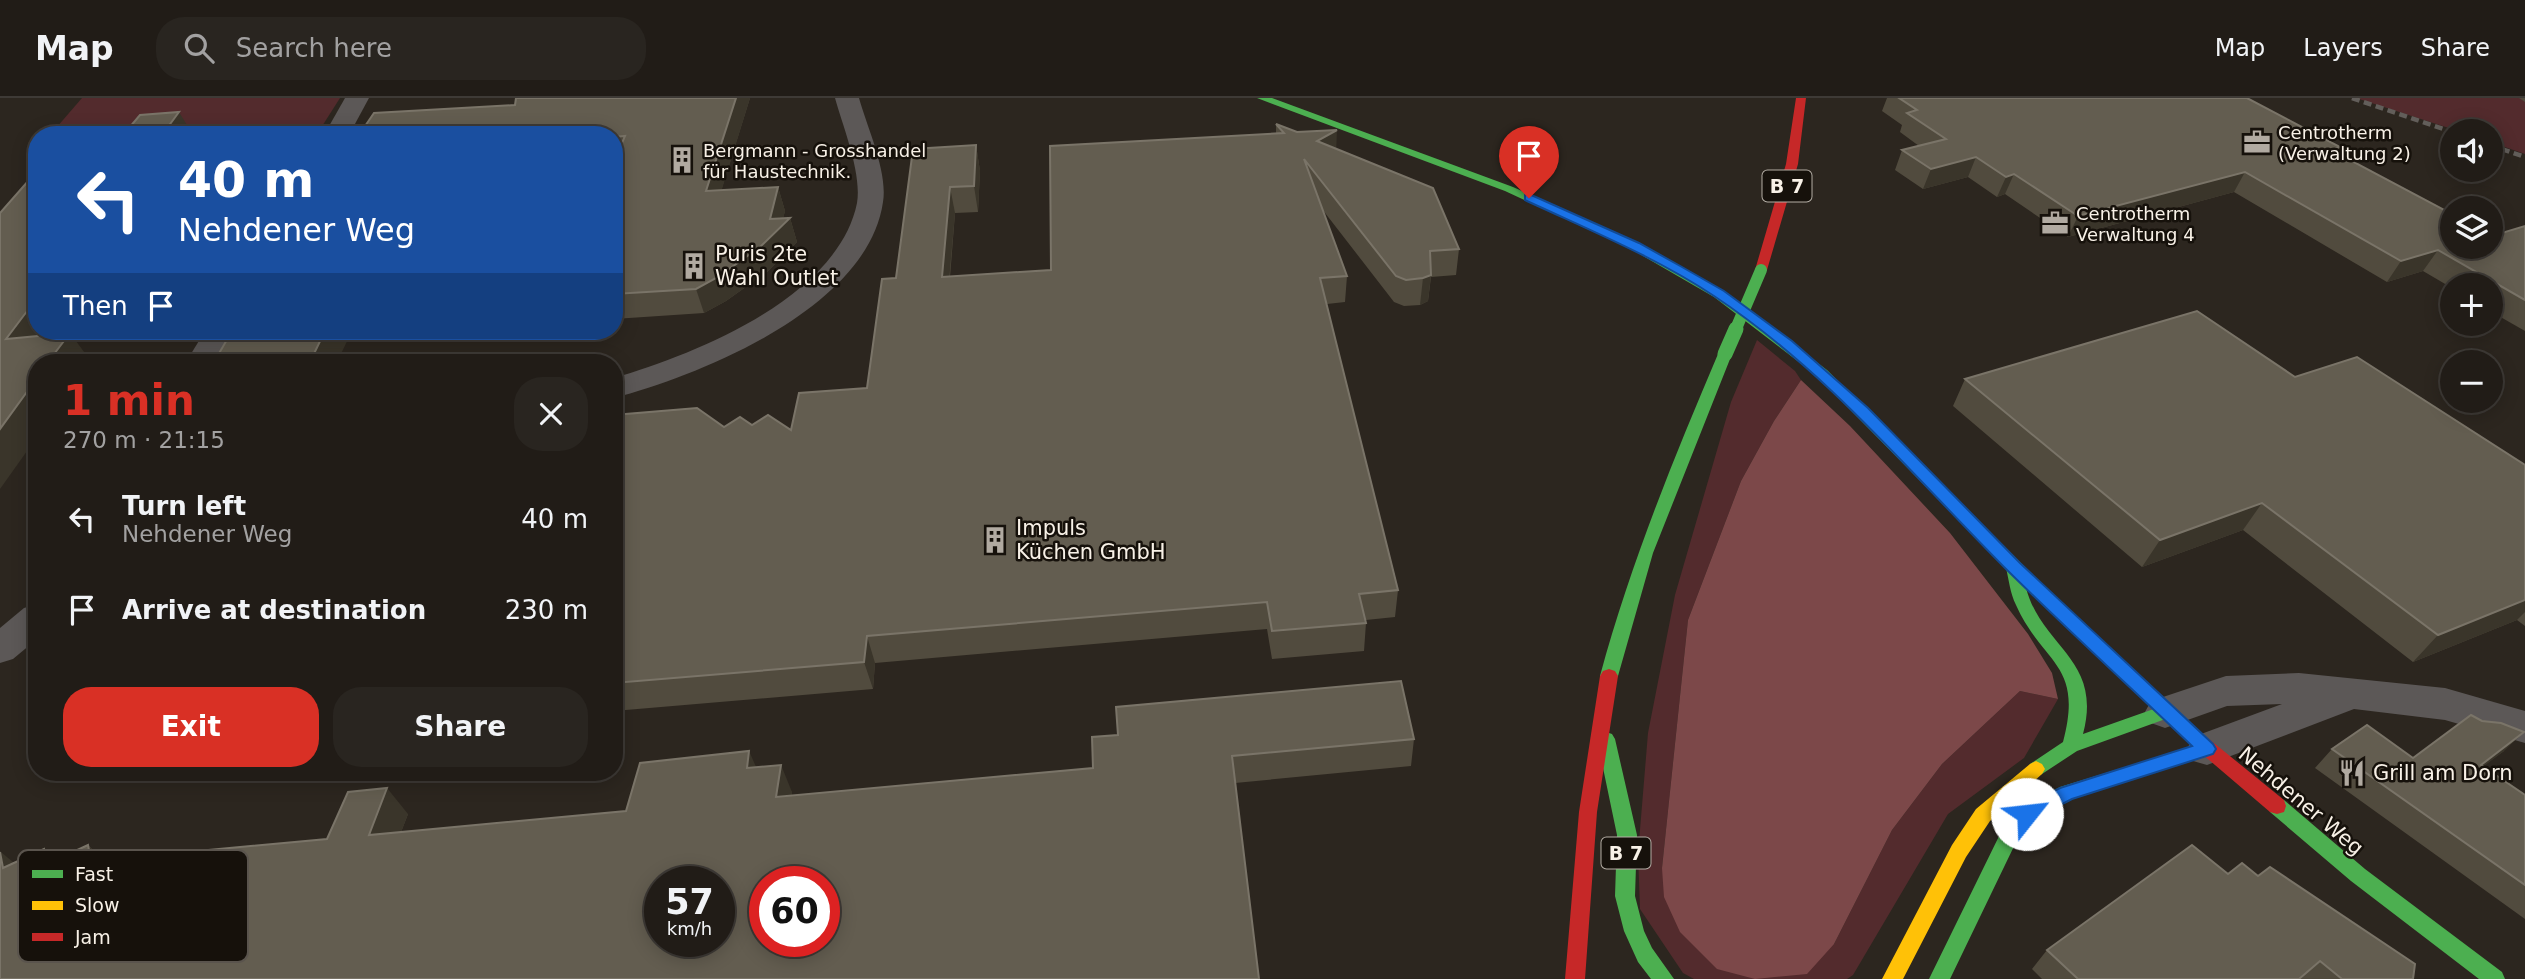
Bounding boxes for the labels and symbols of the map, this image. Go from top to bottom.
place label: Centrotherm (Verwaltung 2) [2278,122,2411,164]
pin [1499,126,1559,198]
office icon: Centrotherm (Verwaltung 2) [2242,127,2272,157]
place label: Bergmann - Grosshandel für Haustechnik. [703,140,926,182]
building icon: Bergmann - Grosshandel für Haustechnik. [667,145,697,175]
road number: B 7 [1762,170,1812,202]
place label: Centrotherm Verwaltung 4 [2076,203,2195,245]
office icon: Centrotherm Verwaltung 4 [2040,208,2070,238]
place label: Puris 2te Wahl Outlet [715,242,838,290]
building icon: Puris 2te Wahl Outlet [679,251,709,281]
place label: Impuls Küchen GmbH [1016,516,1166,564]
building icon: Impuls Küchen GmbH [980,525,1010,555]
street label: Nehdener Weg [2234,742,2368,860]
restaurant icon: Grill am Dorn [2337,758,2367,788]
place label: Grill am Dorn [2373,761,2513,785]
position arrow [1990,777,2064,851]
road number: B 7 [1602,838,1650,868]
legend [18,850,248,962]
text: Fast [75,863,113,885]
speed limit sign: 60 [749,866,840,957]
text: Slow [75,894,120,916]
text: Jam [74,926,111,948]

